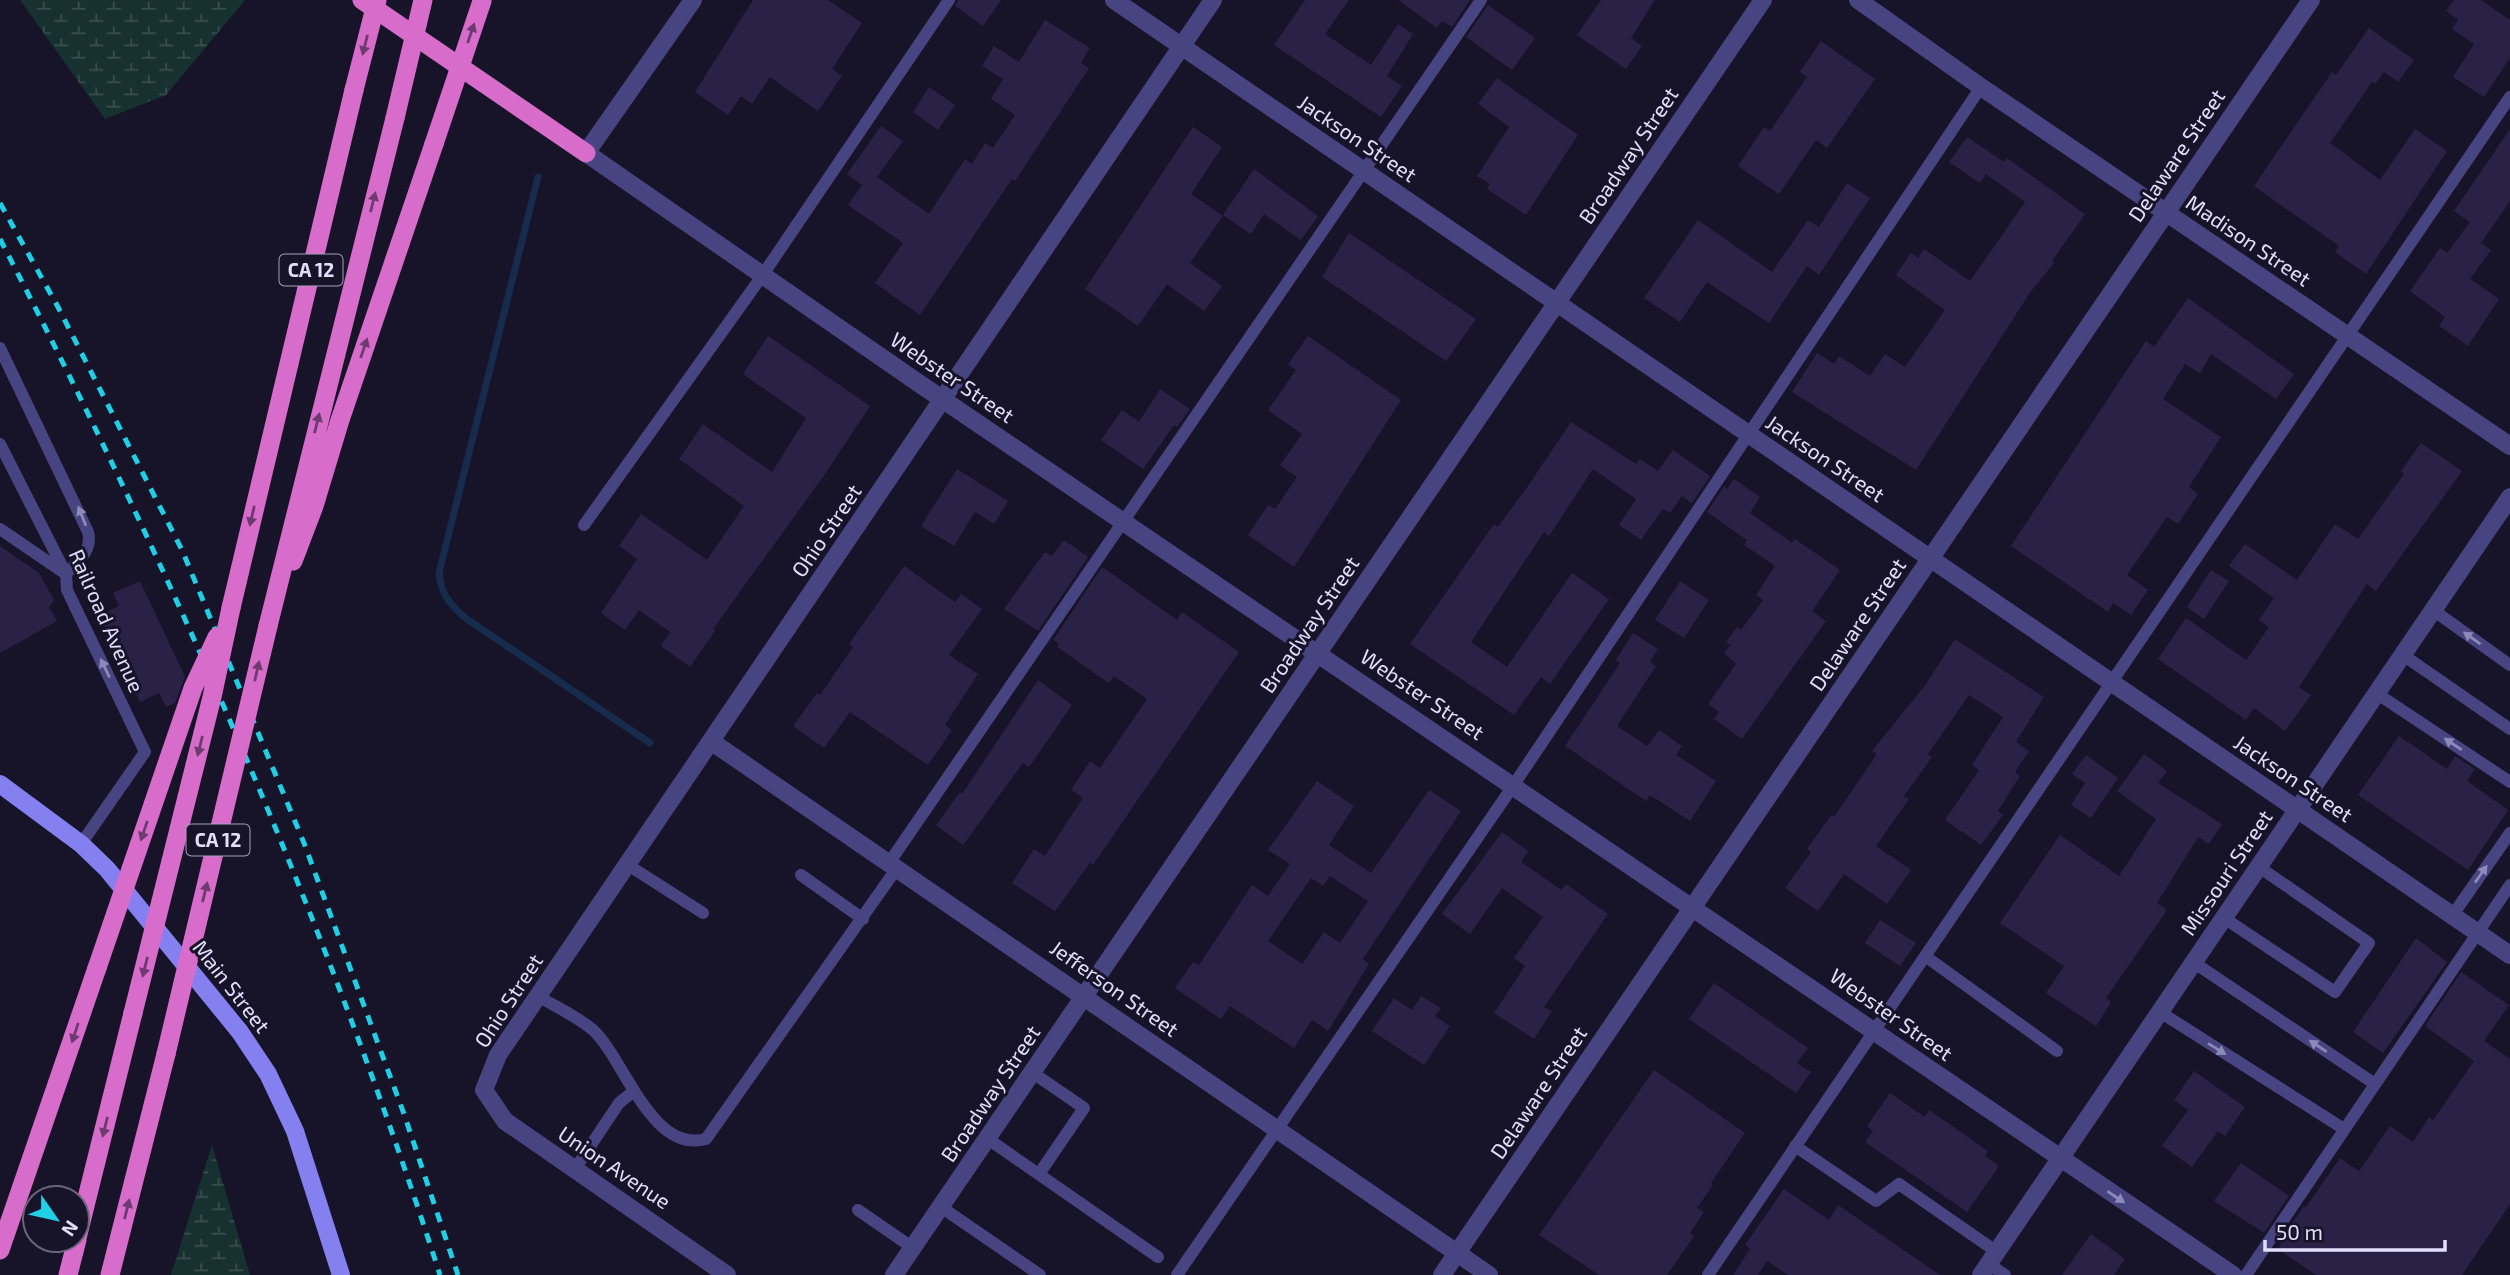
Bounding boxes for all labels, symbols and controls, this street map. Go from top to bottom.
one-way arrow [467,22,477,43]
one-way arrow [359,34,370,56]
street label: Broadway Street [1573,82,1683,228]
street label: Delaware Street [2122,84,2229,226]
street label: Jackson Street [1294,89,1422,187]
street label: Madison Street [2182,189,2316,291]
one-way arrow [368,191,379,213]
road number: CA 12 [280,254,342,286]
street label: Webster Street [886,326,1019,427]
one-way arrow [359,337,370,358]
street label: Jackson Street [1762,409,1890,507]
one-way arrow [312,411,323,433]
street label: Ohio Street [786,479,866,581]
one-way arrow [76,505,87,526]
one-way arrow [246,505,257,527]
street label: Railroad Avenue [65,545,150,696]
street label: Broadway Street [1254,551,1364,697]
street label: Delaware Street [1803,553,1910,695]
one-way arrow [2462,631,2481,645]
street label: Webster Street [1356,643,1489,744]
one-way arrow [99,658,110,678]
one-way arrow [252,660,263,682]
street label: Jackson Street [2230,729,2358,827]
one-way arrow [194,735,205,757]
one-way arrow [2444,737,2462,751]
street label: Missouri Street [2175,805,2277,939]
one-way arrow [138,820,149,841]
road number: CA 12 [186,824,249,856]
one-way arrow [2474,865,2488,883]
one-way arrow [200,881,211,903]
street label: Jefferson Street [1046,934,1184,1041]
street label: Main Street [188,935,276,1037]
street label: Ohio Street [468,949,547,1052]
one-way arrow [139,956,150,978]
street label: Webster Street [1826,962,1958,1065]
street label: Broadway Street [935,1020,1045,1166]
street label: Delaware Street [1484,1021,1591,1163]
one-way arrow [69,1022,80,1043]
one-way arrow [2309,1039,2327,1053]
one-way arrow [2208,1042,2227,1055]
one-way arrow [99,1116,110,1138]
street label: Union Avenue [554,1120,676,1213]
north arrow [21,1184,91,1254]
one-way arrow [2107,1190,2125,1204]
one-way arrow [122,1198,133,1220]
scale bar [2265,1208,2445,1252]
text: N [57,1217,84,1241]
text: 50 m [2276,1219,2323,1244]

